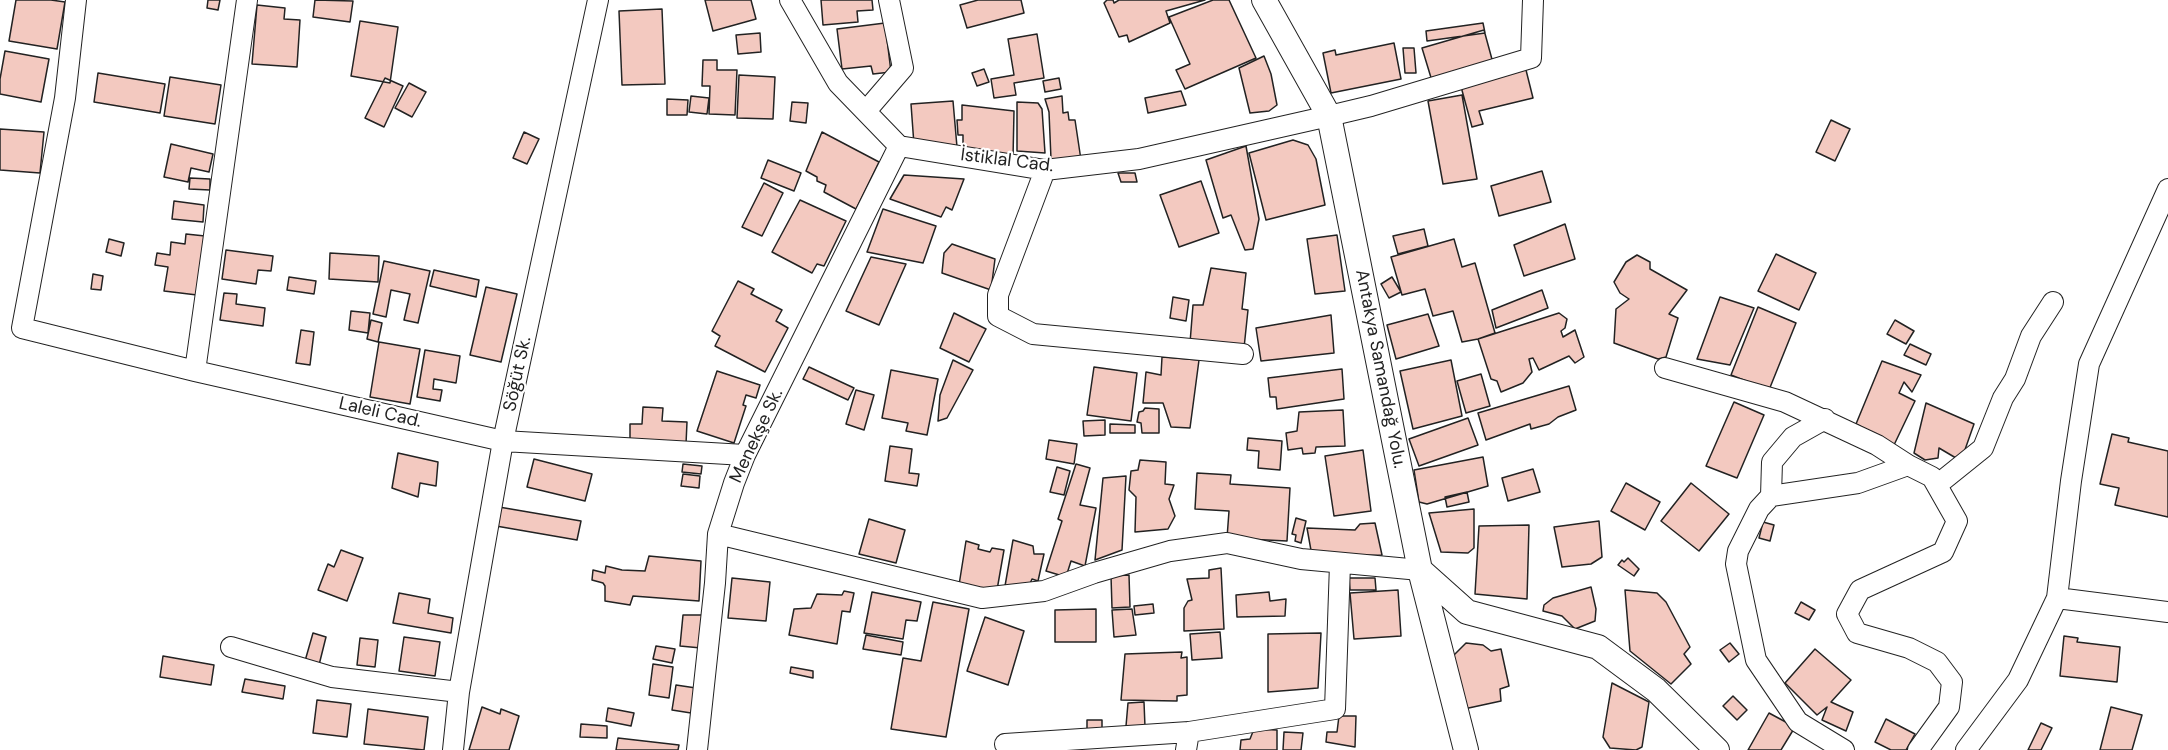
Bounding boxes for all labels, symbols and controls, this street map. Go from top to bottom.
street label: İstiklal Cad. [959,145,1055,177]
street label: Antakya Samandağ Yolu. [1350,268,1410,470]
street label: Söğüt Sk. [500,335,536,413]
street label: Menekşe Sk. [726,385,788,487]
street label: Laleli Cad. [337,393,423,433]

